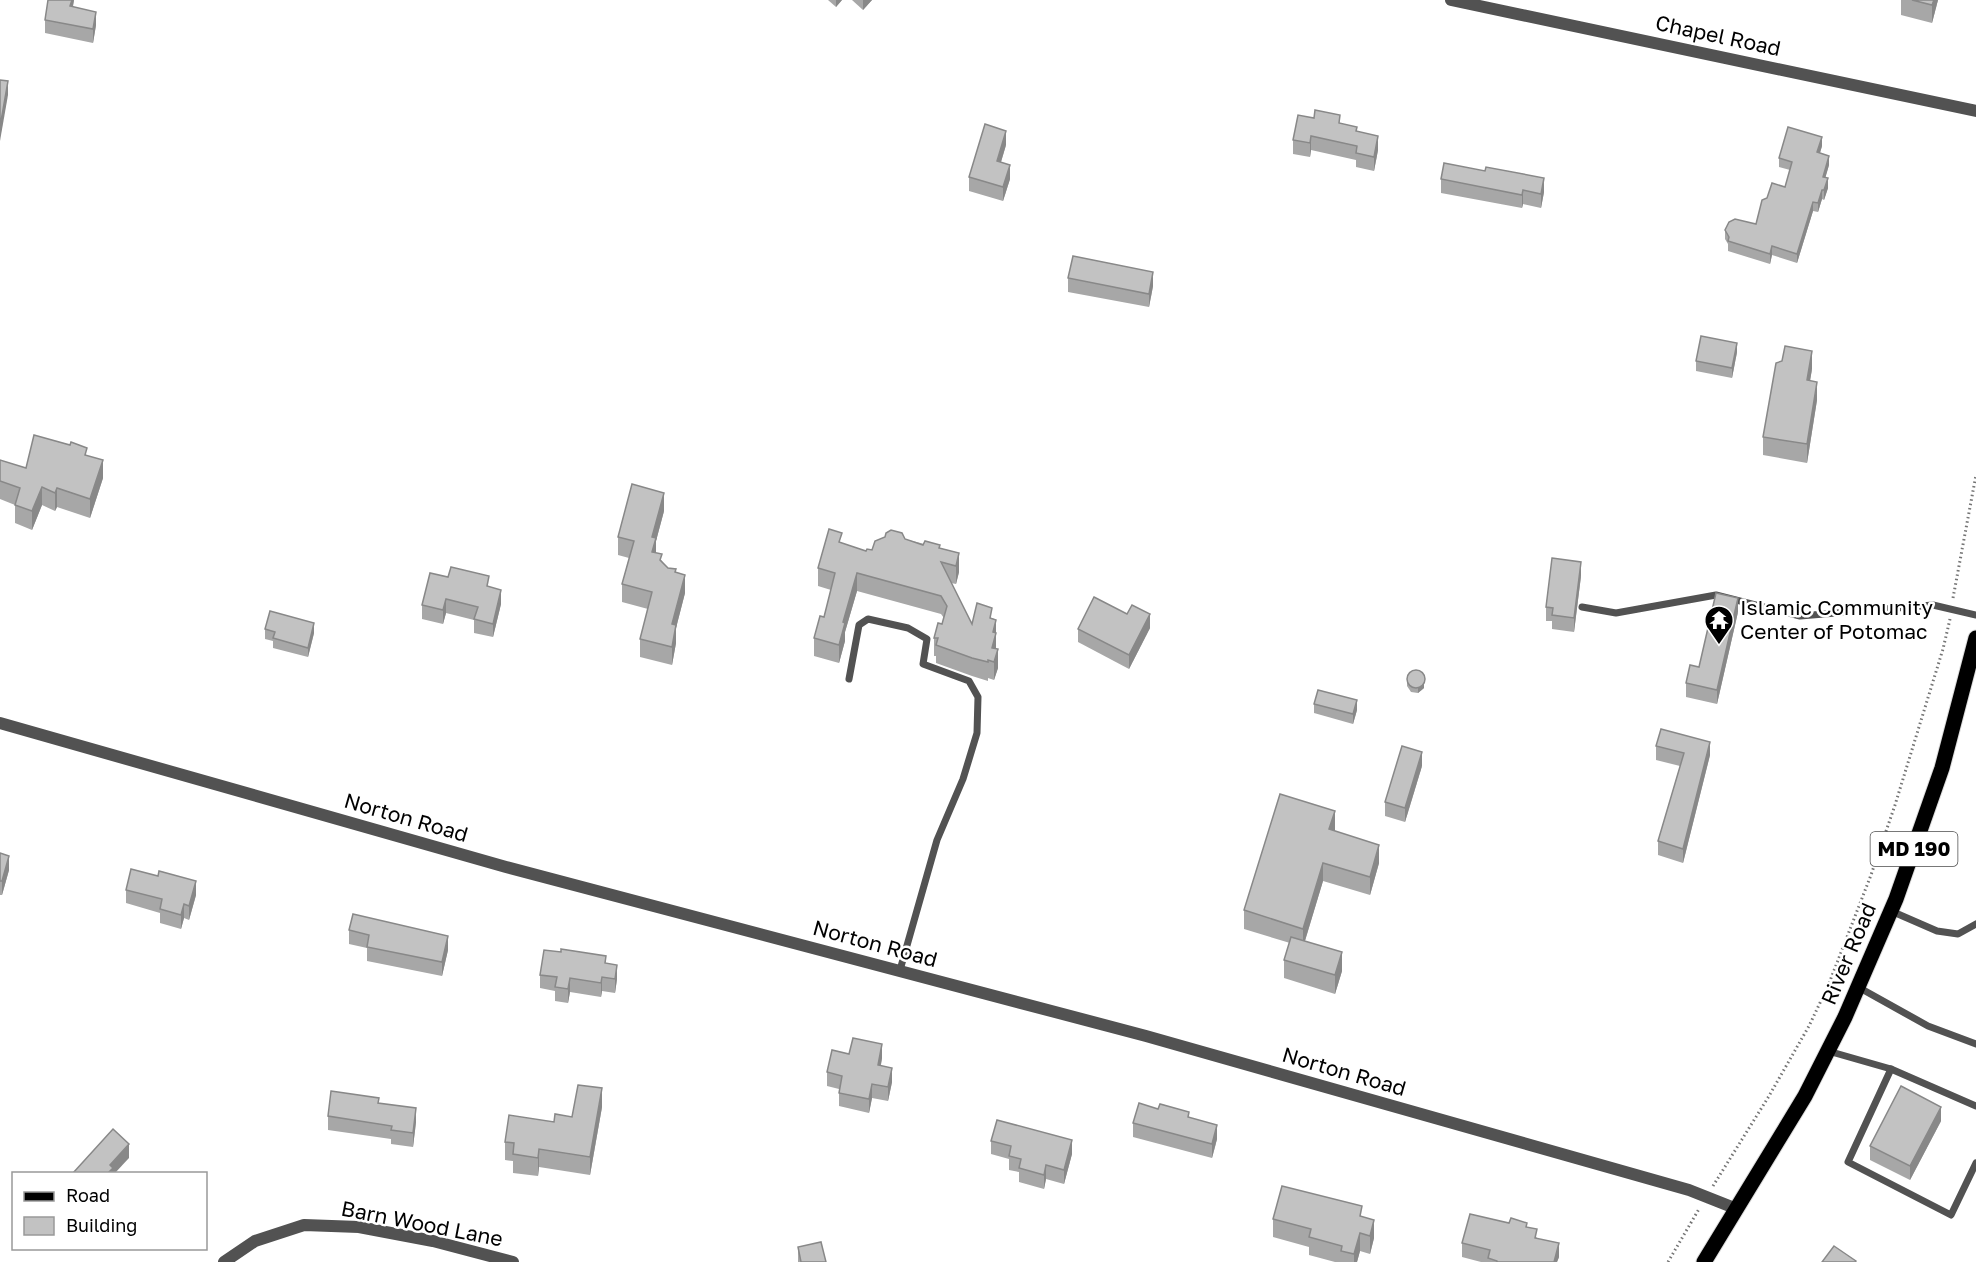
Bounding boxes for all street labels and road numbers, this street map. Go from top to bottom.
street label: Chapel Road [1653,9,1783,61]
street label: Norton Road [341,787,471,847]
road number: MD 190 [1870,832,1958,866]
street label: River Road [1815,899,1881,1009]
street label: Norton Road [810,914,940,972]
street label: Norton Road [1279,1041,1409,1101]
street label: Barn Wood Lane [339,1195,505,1251]

